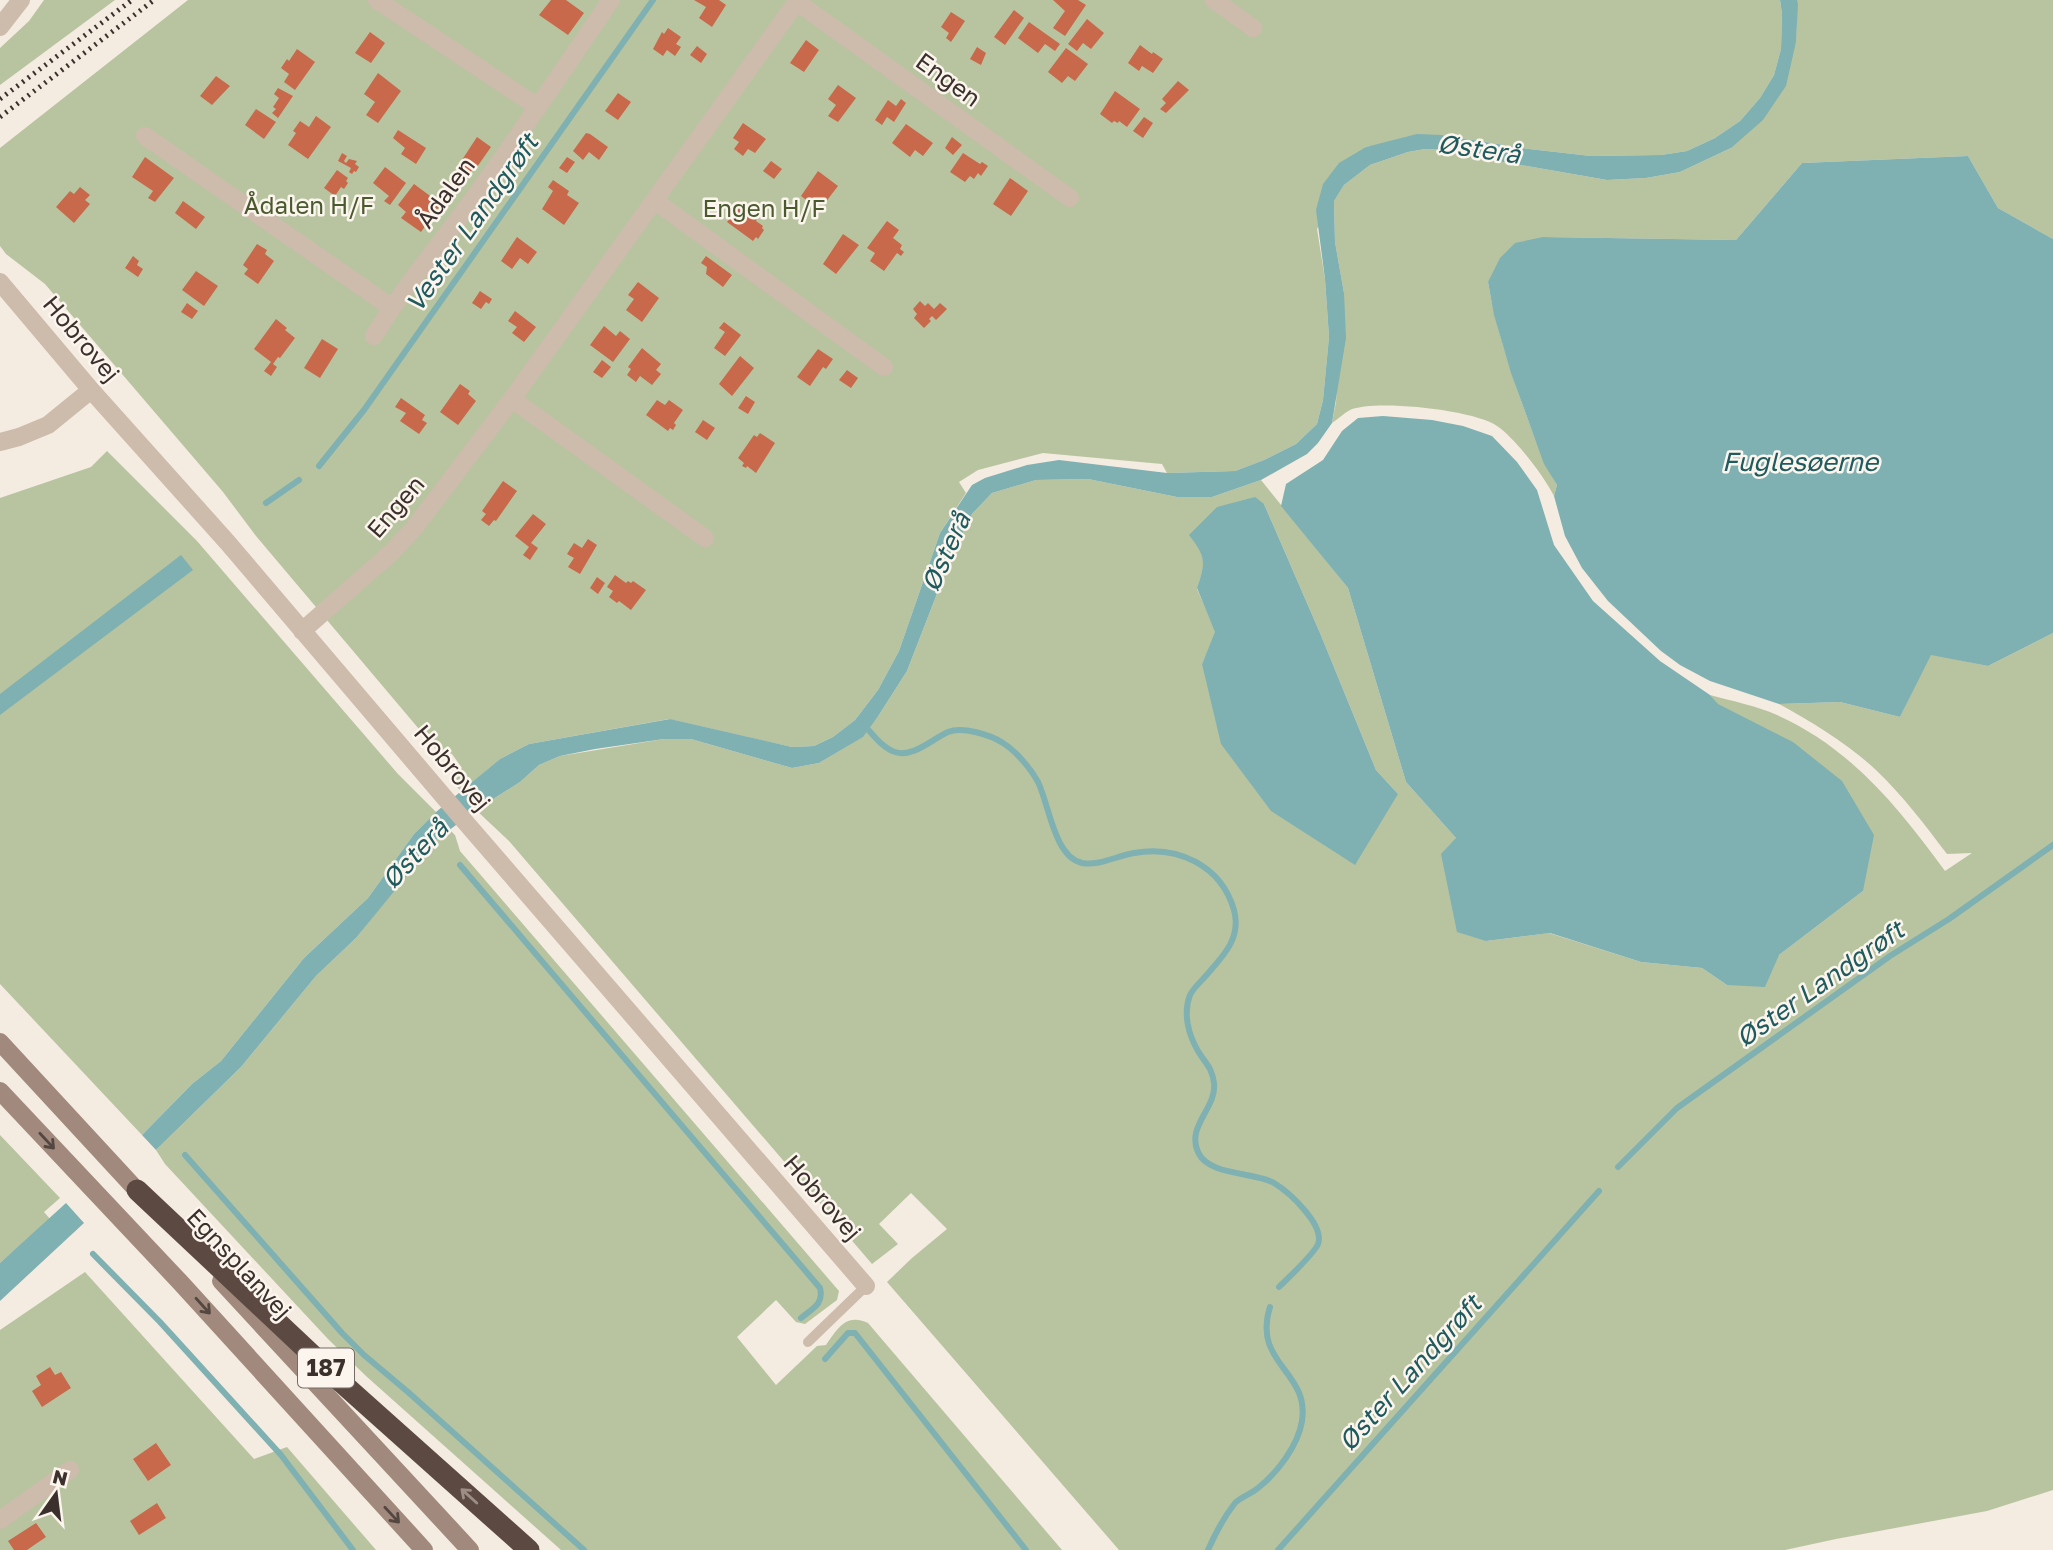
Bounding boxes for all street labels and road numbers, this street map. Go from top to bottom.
street label: Engen [911,46,987,112]
street label: Ådalen [409,151,480,233]
street label: Hobrovej [38,289,127,387]
street label: Engen [360,469,430,543]
street label: Hobrovej [409,718,498,816]
street label: Hobrovej [778,1148,868,1246]
street label: Egnsplanvej [182,1202,299,1324]
road number: 187 [298,1348,354,1387]

